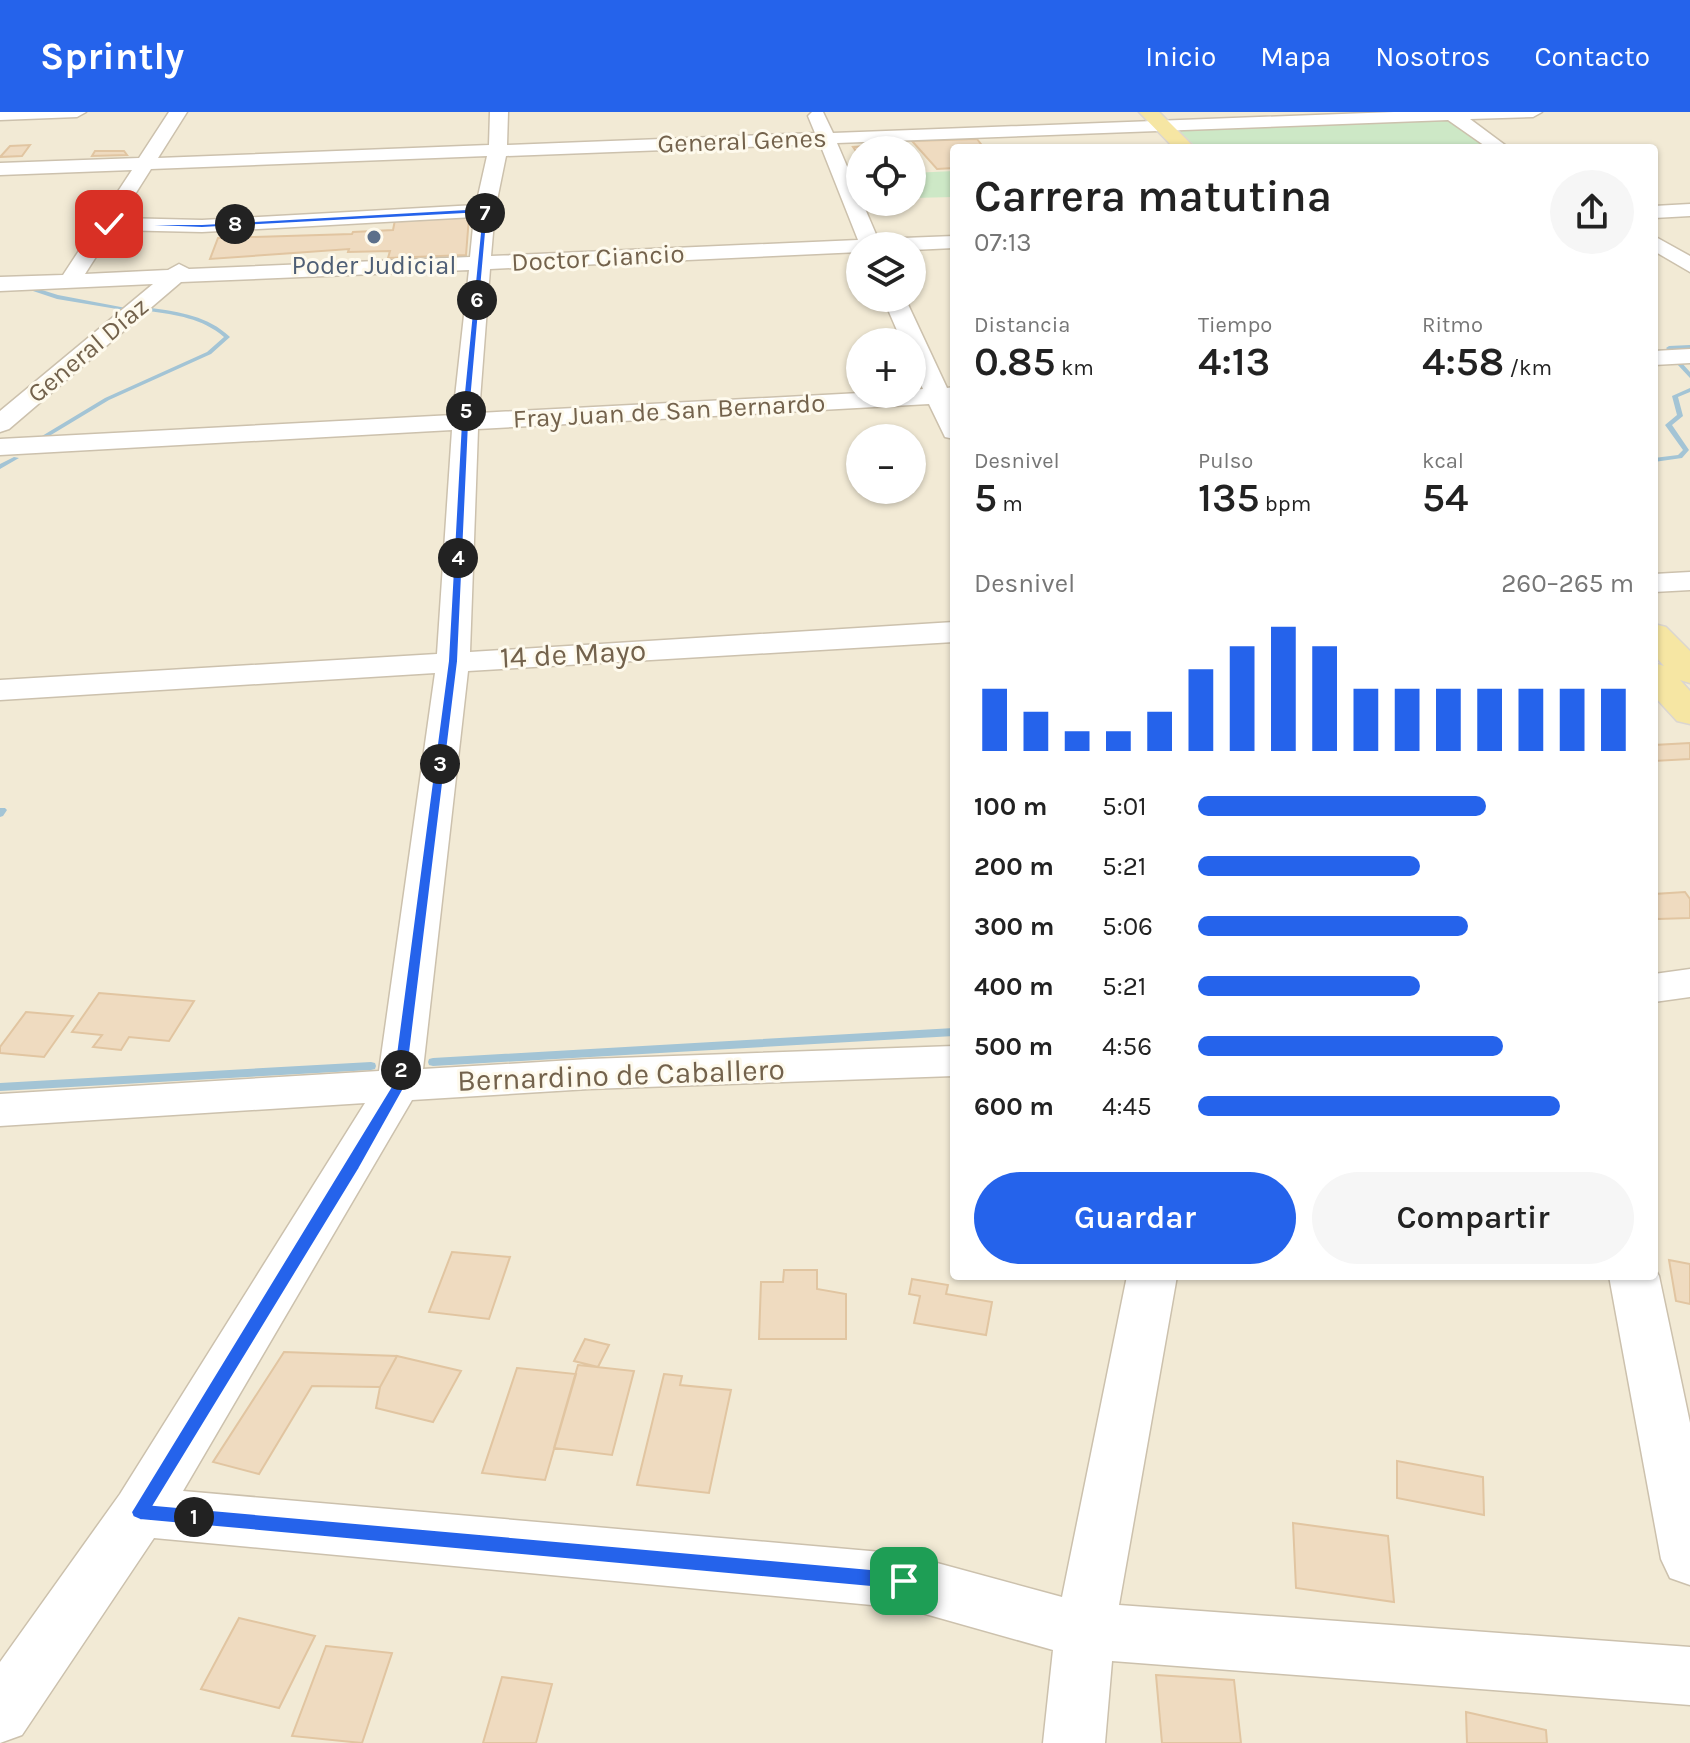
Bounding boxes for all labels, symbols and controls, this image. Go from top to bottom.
text: Sprintly [40,34,184,79]
text: Inicio [1145,40,1216,73]
text: Mapa [1260,40,1331,73]
text: Nosotros [1375,40,1490,73]
text: Contacto [1534,40,1650,73]
street label: General Genes [657,123,827,159]
map controls [846,136,926,504]
button: locate [846,136,926,216]
button: share [1550,170,1634,254]
text: Carrera matutina [974,171,1332,222]
pin [75,190,143,258]
pin: 7 [465,193,505,233]
text: 7 [480,200,490,226]
icon: check [87,202,131,246]
pin: 8 [215,204,255,244]
text: 8 [228,211,242,237]
text: 07:13 [974,227,1032,258]
marker: Poder Judicial [365,228,383,246]
button: layers [846,232,926,312]
street label: Doctor Ciancio [511,238,685,278]
place label: Poder Judicial [291,250,457,281]
pin: 6 [457,280,497,320]
text: 6 [470,287,484,313]
street label: General Díaz [21,291,155,409]
text: Distancia [974,312,1070,338]
text: Tiempo [1198,312,1272,338]
text: Ritmo [1422,312,1483,338]
button: + [846,328,926,408]
text: 0.85 [974,338,1056,385]
text: 4:13 [1198,338,1270,385]
text: 4:58 [1422,338,1504,385]
text: km [1056,355,1094,381]
text: /km [1504,355,1552,381]
street label: Fray Juan de San Bernardo [512,387,826,435]
pin: 5 [446,391,486,431]
text: 5 [460,398,472,424]
button: − [846,424,926,504]
text: Desnivel [974,448,1060,474]
text: Pulso [1198,448,1253,474]
text: kcal [1422,448,1464,474]
text: 5 [974,474,997,521]
text: 135 [1198,474,1260,521]
text: 54 [1422,474,1468,521]
text: m [997,491,1023,517]
text: bpm [1260,491,1311,517]
pin: 4 [438,538,478,578]
text: 4 [451,545,465,571]
text: Desnivel [974,568,1075,599]
text: 260–265 m [1501,568,1634,599]
street label: 14 de Mayo [499,632,647,676]
pin: 3 [420,744,460,784]
text: 3 [433,751,447,777]
text: 100 m [974,791,1047,822]
text: 5:01 [1102,791,1147,822]
text: 200 m [974,851,1054,882]
text: 5:21 [1102,851,1146,882]
text: 300 m [974,911,1054,942]
text: 5:06 [1102,911,1153,942]
text: 400 m [974,971,1054,1002]
text: 5:21 [1102,971,1146,1002]
text: 500 m [974,1031,1053,1062]
text: 4:56 [1102,1031,1152,1062]
pin: 2 [381,1050,421,1090]
street label: Bernardino de Caballero [457,1051,785,1099]
text: 2 [394,1057,408,1083]
text: 600 m [974,1091,1054,1122]
text: 4:45 [1102,1091,1152,1122]
button: Guardar [974,1172,1296,1264]
button: Compartir [1312,1172,1634,1264]
pin: 1 [174,1497,214,1537]
text: 1 [190,1504,198,1530]
pin [870,1547,938,1615]
icon: arrive [882,1559,926,1603]

